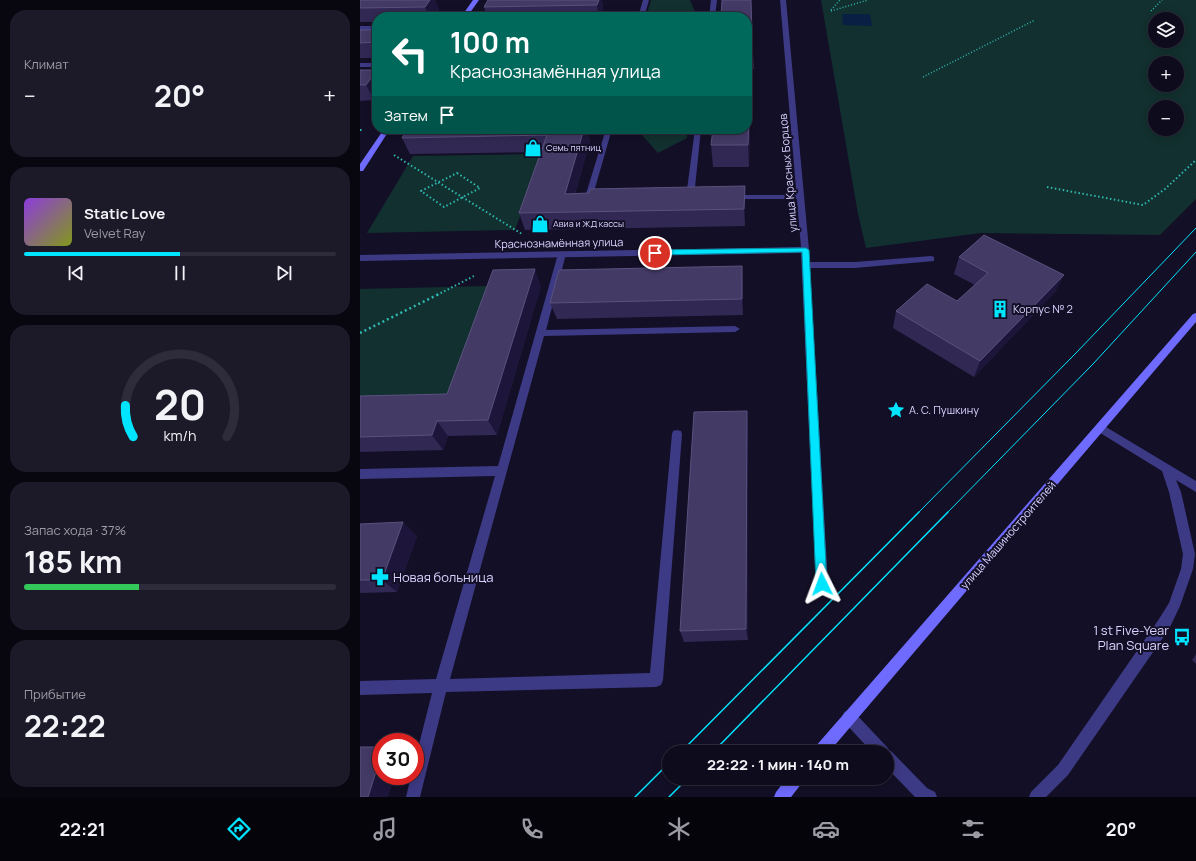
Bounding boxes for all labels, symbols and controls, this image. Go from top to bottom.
map controls [1148,12,1184,136]
button: layers [1148,12,1184,48]
text: 100 m [450,23,530,61]
icon: left [384,28,436,80]
text: Климат [24,55,69,73]
button: + [1148,56,1184,92]
text: Краснознамённая улица [450,59,661,83]
text: 20° [154,75,205,116]
text: − [24,81,36,111]
text: + [323,81,336,111]
button: − [1148,100,1184,136]
icon: arrive [436,104,458,126]
text: Затем [384,105,428,126]
street label: улица Красных Борцов [775,113,800,233]
shop icon: Семь пятниц [523,138,543,158]
place label: Семь пятниц [546,141,601,154]
text: Static Love [84,203,165,224]
shop icon: Авиа и ЖД кассы [530,214,550,234]
place label: Авиа и ЖД кассы [553,217,624,230]
text: Velvet Ray [84,224,145,242]
street label: Краснознамённая улица [494,234,624,251]
pin [638,236,672,270]
icon: arrive [644,242,666,264]
icon: previous [65,262,87,284]
icon: pause [169,262,191,284]
icon: next [273,262,295,284]
building icon: Корпус № 2 [990,299,1010,319]
place label: Корпус № 2 [1013,301,1073,316]
text: 20 [154,375,206,431]
place icon: А. С. Пушкину [886,400,906,420]
place label: А. С. Пушкину [909,402,979,417]
text: km/h [163,425,197,444]
street label: улица Машиностроителей [957,478,1059,592]
text: Запас хода · 37% [24,521,126,539]
text: 185 km [24,541,122,582]
position arrow [801,563,843,605]
pharmacy icon: Новая больница [370,567,390,587]
place label: Новая больница [393,568,493,586]
place label: 1 st Five-Year Plan Square [1093,621,1169,654]
bus stop icon: 1 st Five-Year Plan Square [1172,627,1192,647]
text: Прибытие [24,685,86,703]
text: 22:22 [24,705,106,746]
speed limit sign: 30 [372,733,424,785]
text: 22:22 · 1 мин · 140 m [707,754,849,775]
icon: directions [225,815,253,843]
icon: music [371,815,399,843]
icon: phone [518,815,546,843]
icon: climate [665,815,693,843]
icon: car [812,815,840,843]
icon: filters [959,815,987,843]
text: 22:21 [59,817,106,841]
text: 20° [1106,817,1136,841]

